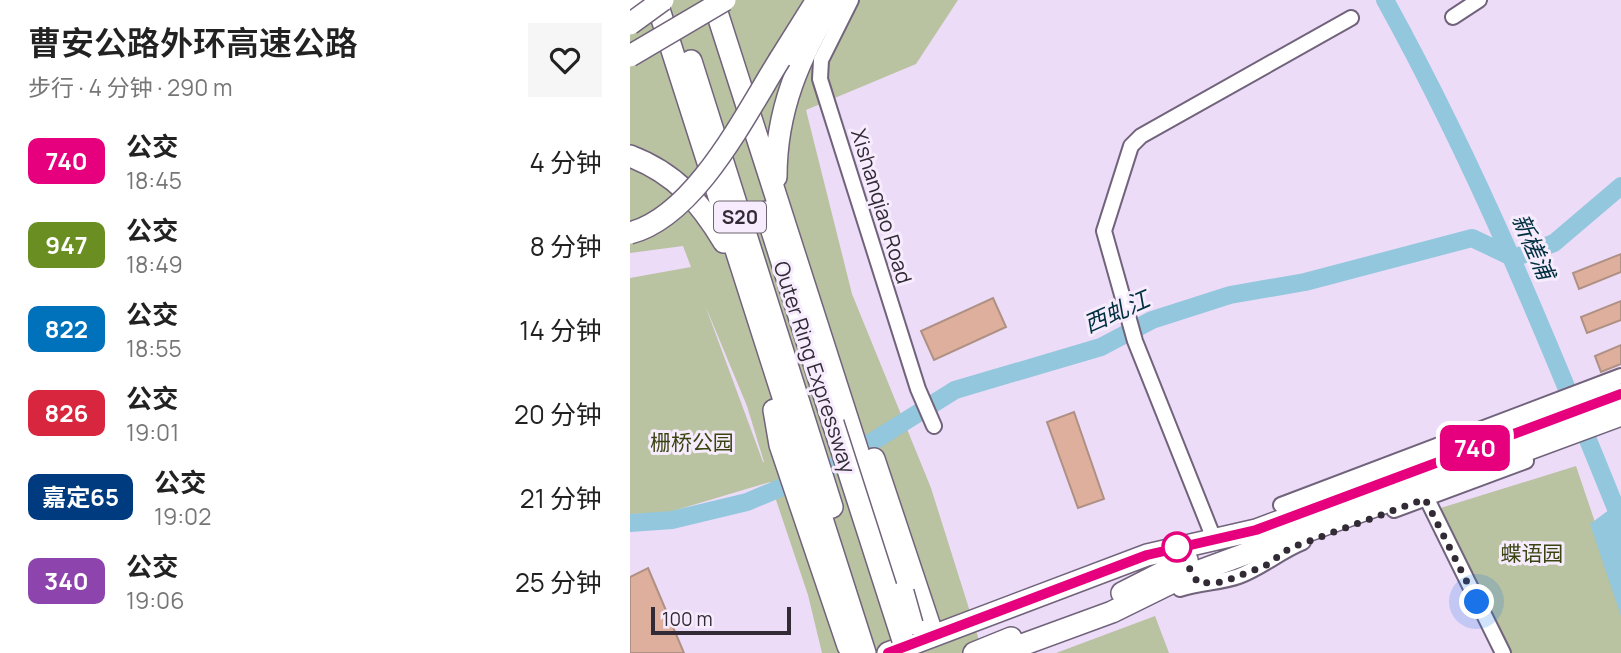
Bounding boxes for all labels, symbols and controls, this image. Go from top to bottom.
text: 曹安公路外环高速公路 [28,20,358,65]
button: heart [528,23,602,97]
text: 步行 · 4 分钟 · 290 m [28,71,233,103]
street label: Xishanqiao Road [845,125,919,287]
text: 公交 [126,128,178,164]
text: 740 [45,144,88,177]
text: 4 分钟 [529,144,602,180]
text: 18:45 [126,164,182,196]
road number: S20 [714,202,766,232]
water label: 新槎浦 [1505,208,1564,288]
text: 公交 [126,212,178,248]
text: 947 [45,228,88,261]
text: 8 分钟 [530,228,602,264]
text: 18:49 [126,248,183,280]
street label: Outer Ring Expressway [767,257,863,477]
water label: 西虬江 [1078,281,1157,340]
text: 公交 [126,296,178,332]
text: 822 [45,312,88,345]
text: 14 分钟 [519,312,602,348]
text: 18:55 [126,332,182,364]
text: 公交 [126,380,178,416]
text: 826 [45,396,88,429]
text: 20 分钟 [514,396,602,432]
text: 19:01 [126,416,179,448]
line badge: 740 [1435,425,1515,471]
park label: 栅桥公园 [650,428,734,456]
text: 740 [1454,431,1496,464]
text: 公交 [154,464,206,500]
text: 嘉定65 [42,480,119,513]
text: 21 分钟 [520,480,602,516]
text: 19:02 [154,500,211,532]
unlabelled marker [1162,532,1192,562]
park label: 蝶语园 [1501,539,1564,567]
text: 公交 [126,548,178,584]
text: 340 [44,564,89,597]
text: 25 分钟 [515,564,602,600]
text: 19:06 [126,584,184,616]
your location [1459,584,1494,619]
scale bar [651,604,791,636]
text: 100 m [662,606,713,632]

